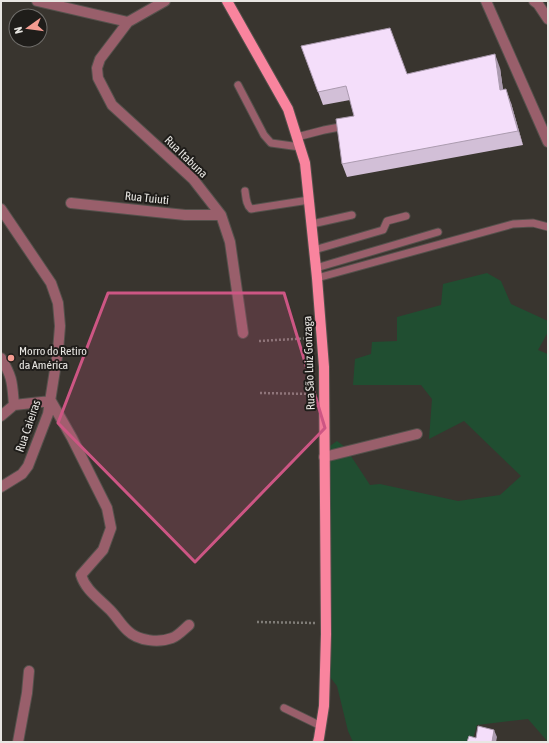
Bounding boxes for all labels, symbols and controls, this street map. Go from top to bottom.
north arrow [8,8,48,48]
text: N [12,26,25,35]
street label: Rua Itabuna [162,133,210,181]
street label: Rua Tuiuti [124,189,170,207]
street label: Rua São Luiz Gonzaga [300,316,318,410]
place label: Morro do Retiro da América [19,344,87,372]
marker: Morro do Retiro da América [6,353,16,363]
street label: Rua Caieiras [13,398,43,454]

